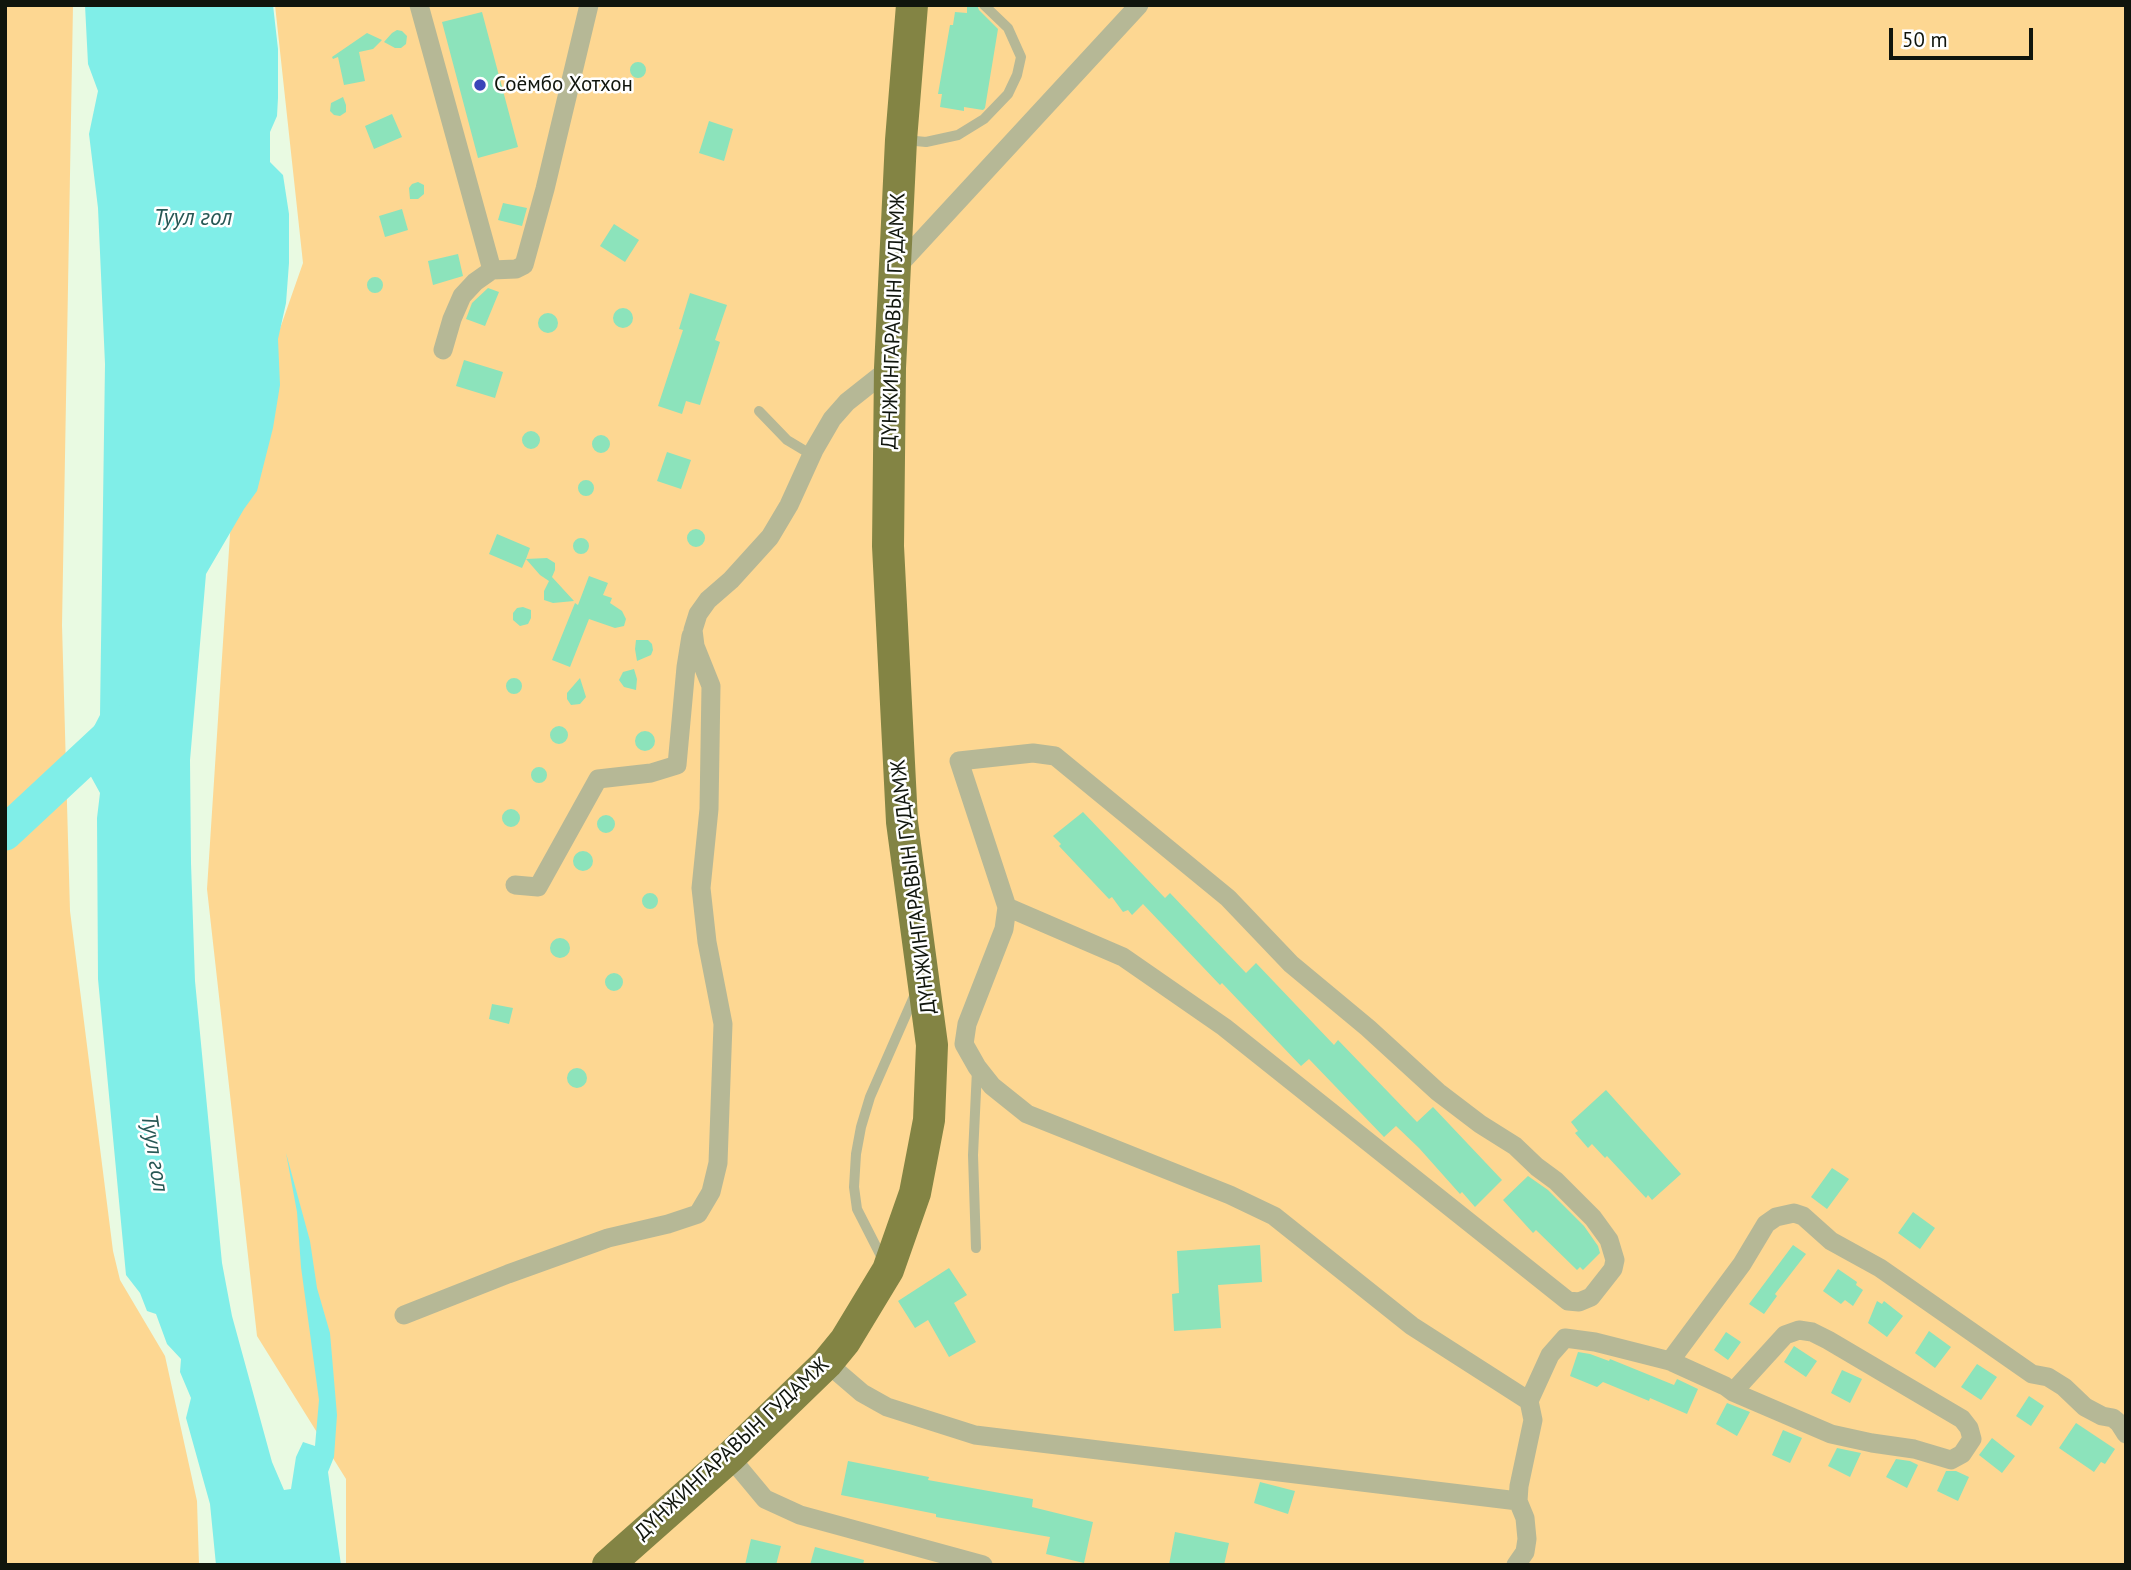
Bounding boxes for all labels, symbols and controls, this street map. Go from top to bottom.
scale bar [1893,14,2036,58]
text: 50 m [1902,26,1948,53]
place label: Соёмбо Хотхон [494,72,633,98]
marker: Соёмбо Хотхон [472,77,488,93]
street label: ДҮНЖИНГАРАВЫН ГУДАМЖ [877,193,911,449]
water label: Туул гол [154,204,232,232]
street label: ДҮНЖИНГАРАВЫН ГУДАМЖ [886,758,942,1016]
water label: Туул гол [134,1112,174,1194]
street label: ДҮНЖИНГАРАВЫН ГУДАМЖ [630,1352,834,1546]

